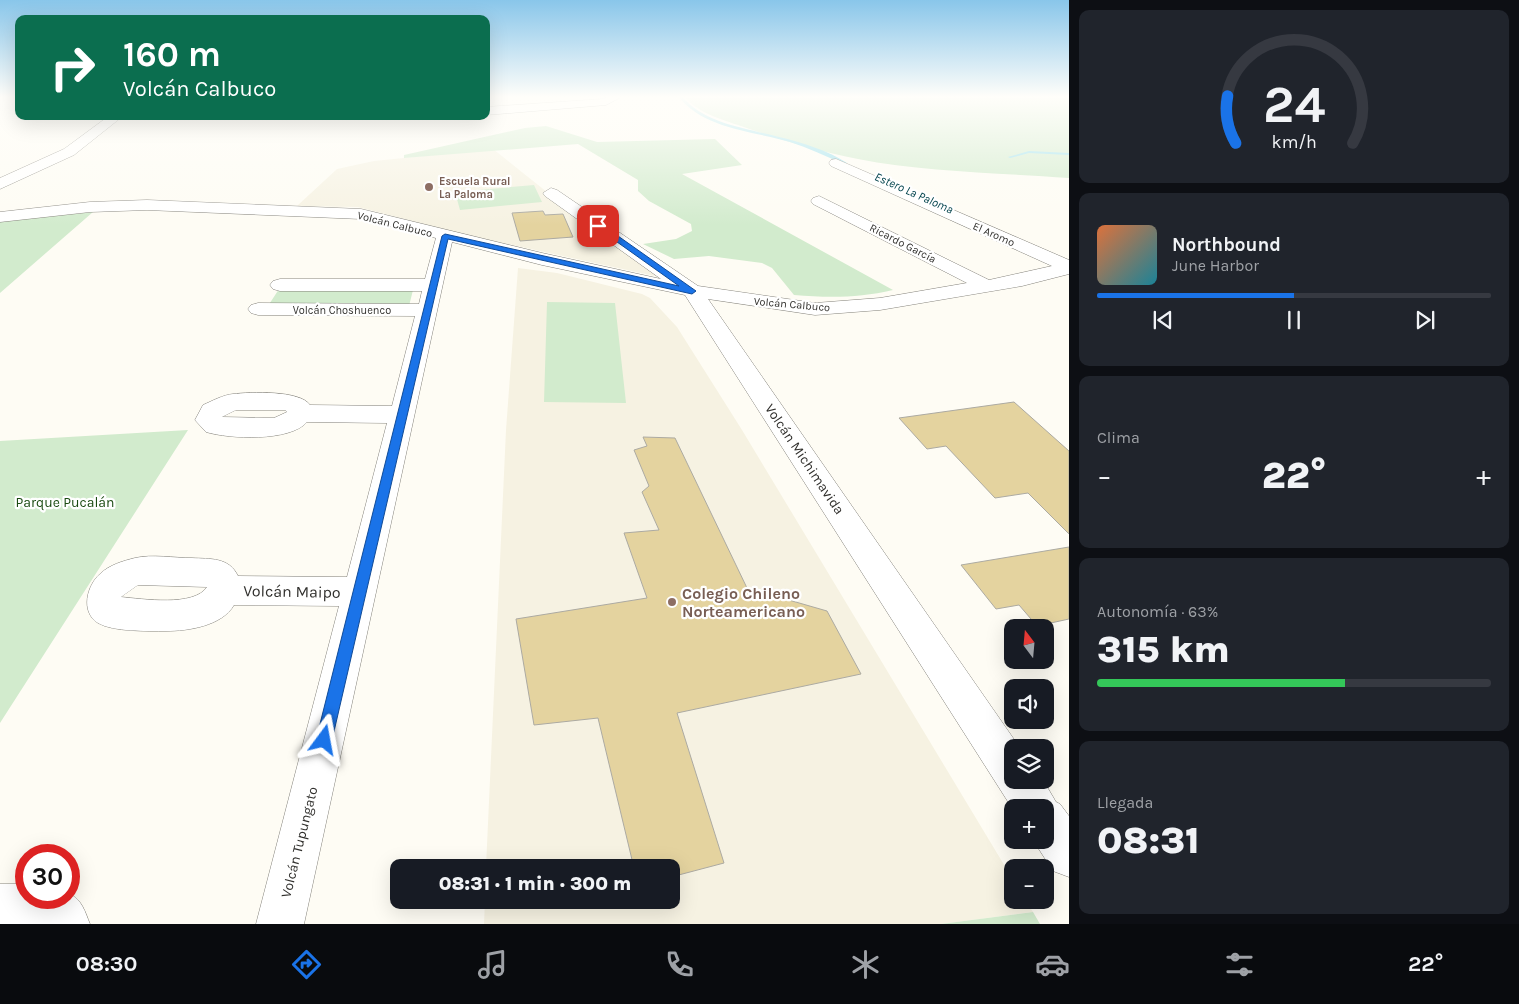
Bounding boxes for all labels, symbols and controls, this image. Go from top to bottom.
text: 160 m [123,34,221,75]
icon: right [40,35,105,100]
text: 24 [1263,74,1325,135]
text: Volcán Calbuco [123,76,276,102]
text: km/h [1271,132,1317,153]
water label: Estero La Paloma [872,169,956,217]
place label: Escuela Rural La Paloma [439,175,510,201]
marker: Escuela Rural La Paloma [423,181,435,193]
pin [577,205,619,247]
street label: Volcán Calbuco [356,209,434,240]
icon: arrive [584,212,612,240]
street label: El Aromo [971,219,1017,249]
street label: Ricardo García [867,221,938,266]
text: Northbound [1172,234,1281,256]
text: June Harbor [1172,256,1259,275]
street label: Volcán Calbuco [753,295,831,314]
street label: Volcán Choshuenco [293,304,391,317]
icon: previous [1149,306,1177,334]
icon: pause [1280,306,1308,334]
icon: next [1411,306,1439,334]
street label: Volcán Michimavida [761,401,848,518]
text: Clima [1097,428,1140,447]
text: 22° [1262,453,1326,498]
text: − [1097,459,1112,492]
text: + [1476,459,1491,492]
park label: Parque Pucalán [16,494,114,511]
street label: Volcán Maipo [243,581,341,602]
place label: Colegio Chileno Norteamericano [682,584,805,621]
marker: Colegio Chileno Norteamericano [666,596,678,608]
text: Autonomía · 63% [1097,602,1218,621]
north arrow [1004,619,1054,669]
map controls [1004,619,1054,909]
text: 315 km [1097,627,1230,672]
button: sound [1004,679,1054,729]
position arrow [297,713,349,765]
button: layers [1004,739,1054,789]
street label: Volcán Tupungato [277,785,322,899]
text: Llegada [1097,793,1153,812]
button: + [1004,799,1054,849]
text: 08:31 [1097,818,1200,863]
speed limit sign: 30 [15,844,80,909]
button: − [1004,859,1054,909]
text: 08:31 · 1 min · 300 m [439,873,631,895]
icon: directions [289,947,324,982]
icon: music [475,947,510,982]
icon: phone [662,947,697,982]
icon: climate [848,947,883,982]
icon: car [1035,947,1070,982]
icon: filters [1222,947,1257,982]
text: 08:30 [76,951,137,977]
text: 22° [1408,951,1443,977]

